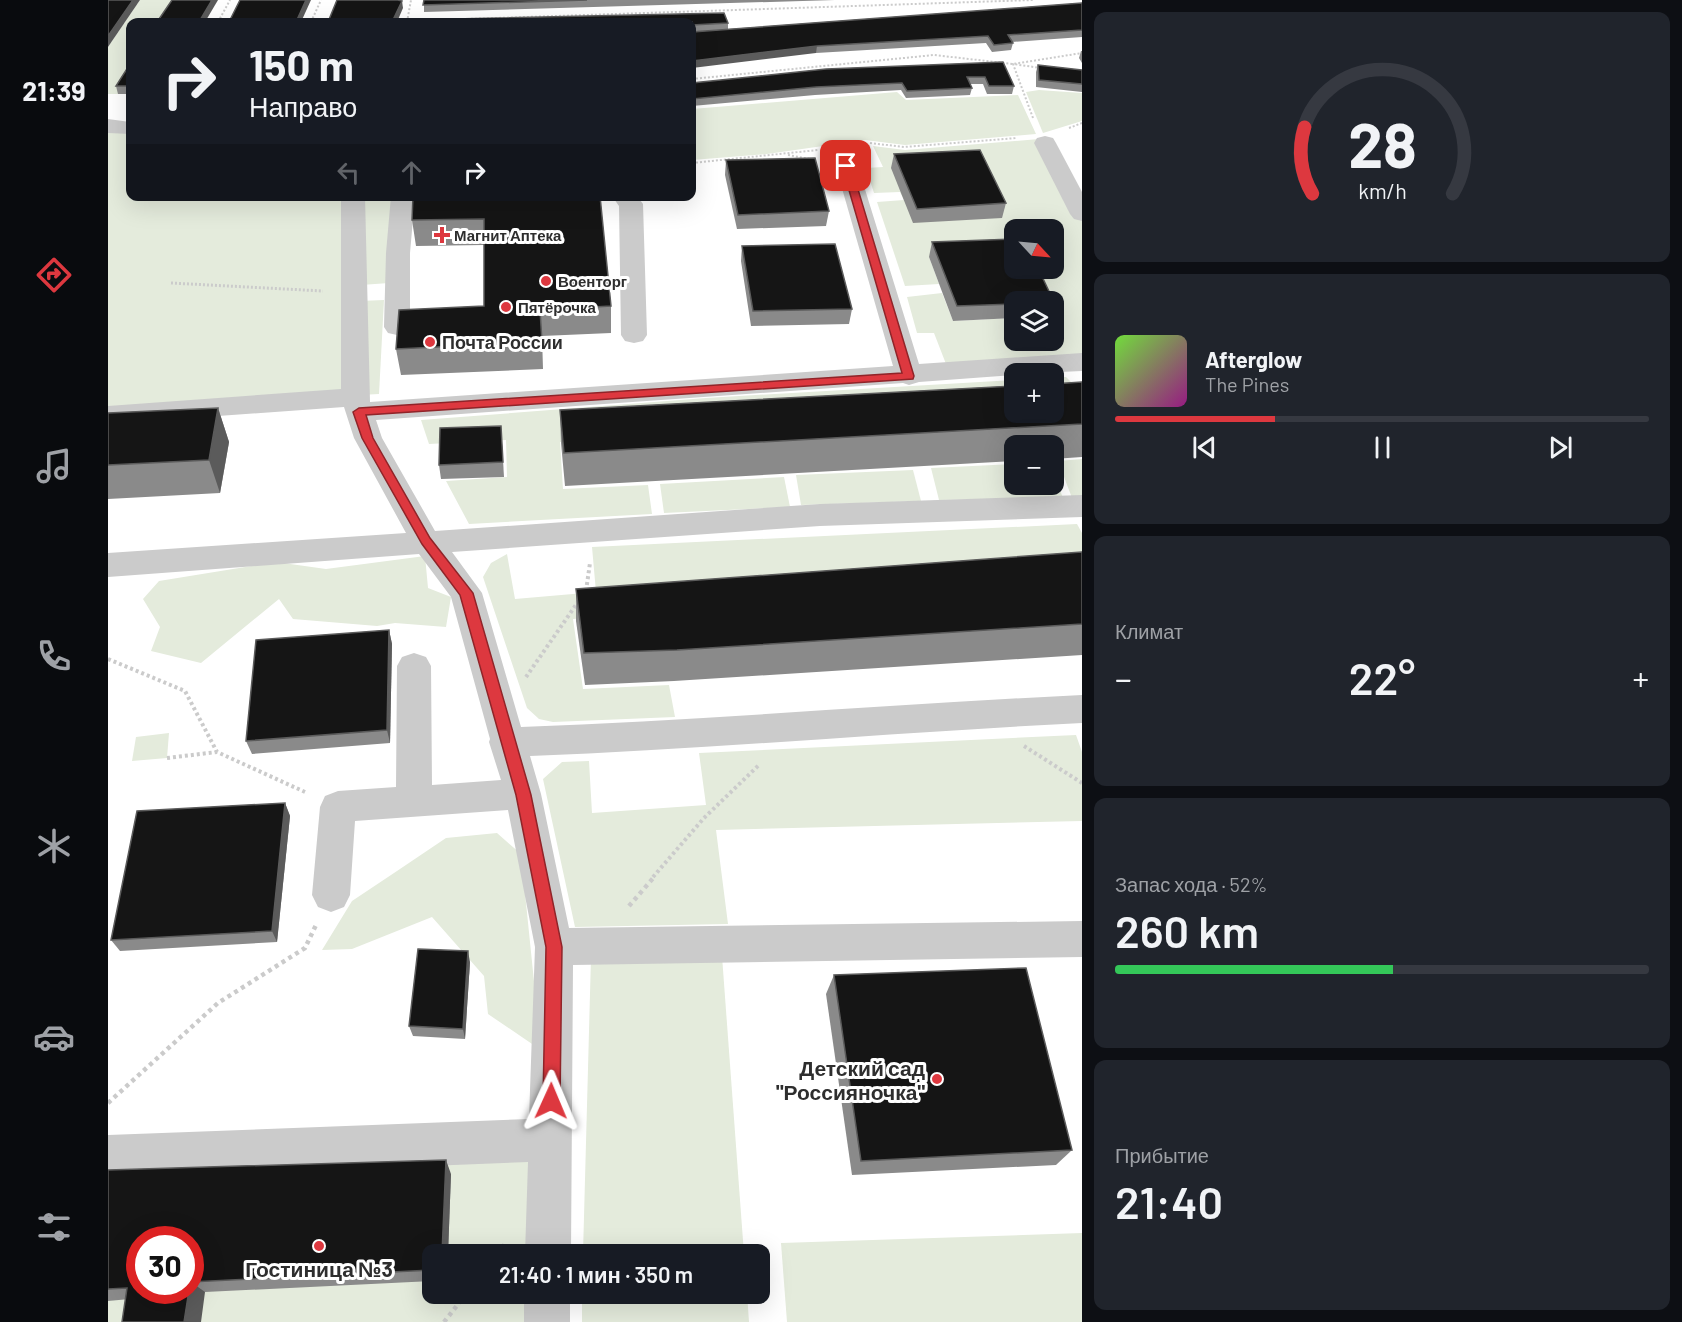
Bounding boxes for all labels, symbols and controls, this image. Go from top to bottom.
text: 150 m [249,39,354,89]
icon: right [150,42,228,120]
text: 21:39 [22,74,86,106]
text: Направо [249,90,357,122]
text: 28 [1348,106,1416,180]
pin [820,140,871,191]
icon: arrive [829,149,862,182]
icon: left [332,156,365,189]
icon: ahead [395,156,428,189]
icon: right [458,156,491,189]
text: km/h [1358,178,1406,203]
north arrow [1004,219,1064,279]
map controls [1004,219,1064,495]
place label: Магнит Аптека [454,226,562,244]
marker: Магнит Аптека [435,228,449,242]
icon: directions [33,254,75,296]
place label: Военторг [558,272,627,290]
marker: Военторг [539,274,553,288]
button: layers [1004,291,1064,351]
place label: Пятёрочка [518,298,596,316]
marker: Пятёрочка [499,300,513,314]
place label: Почта России [442,331,563,353]
marker: Почта России [423,335,437,349]
text: Afterglow [1205,346,1302,372]
button: + [1004,363,1064,423]
text: The Pines [1205,372,1289,396]
icon: previous [1188,431,1221,464]
icon: pause [1366,431,1399,464]
icon: next [1544,431,1577,464]
button: − [1004,435,1064,495]
icon: music [33,445,75,487]
text: Климат [1115,619,1183,643]
icon: phone [33,635,75,677]
text: 22° [1349,650,1415,704]
text: − [1115,658,1132,698]
text: + [1632,658,1649,698]
icon: climate [33,825,75,867]
text: Запас хода · 52% [1115,872,1268,896]
text: 260 km [1115,903,1259,957]
icon: car [33,1016,75,1058]
place label: Детский сад "Россияночка" [776,1055,925,1104]
position arrow [519,1069,583,1133]
marker: Детский сад "Россияночка" [930,1072,944,1086]
text: Прибытие [1115,1143,1209,1167]
text: 21:40 [1115,1174,1223,1228]
icon: filters [33,1206,75,1248]
speed limit sign: 30 [126,1226,204,1304]
marker: Гостиница №3 [312,1239,326,1253]
place label: Гостиница №3 [245,1256,393,1281]
text: 21:40 · 1 мин · 350 m [499,1261,693,1287]

